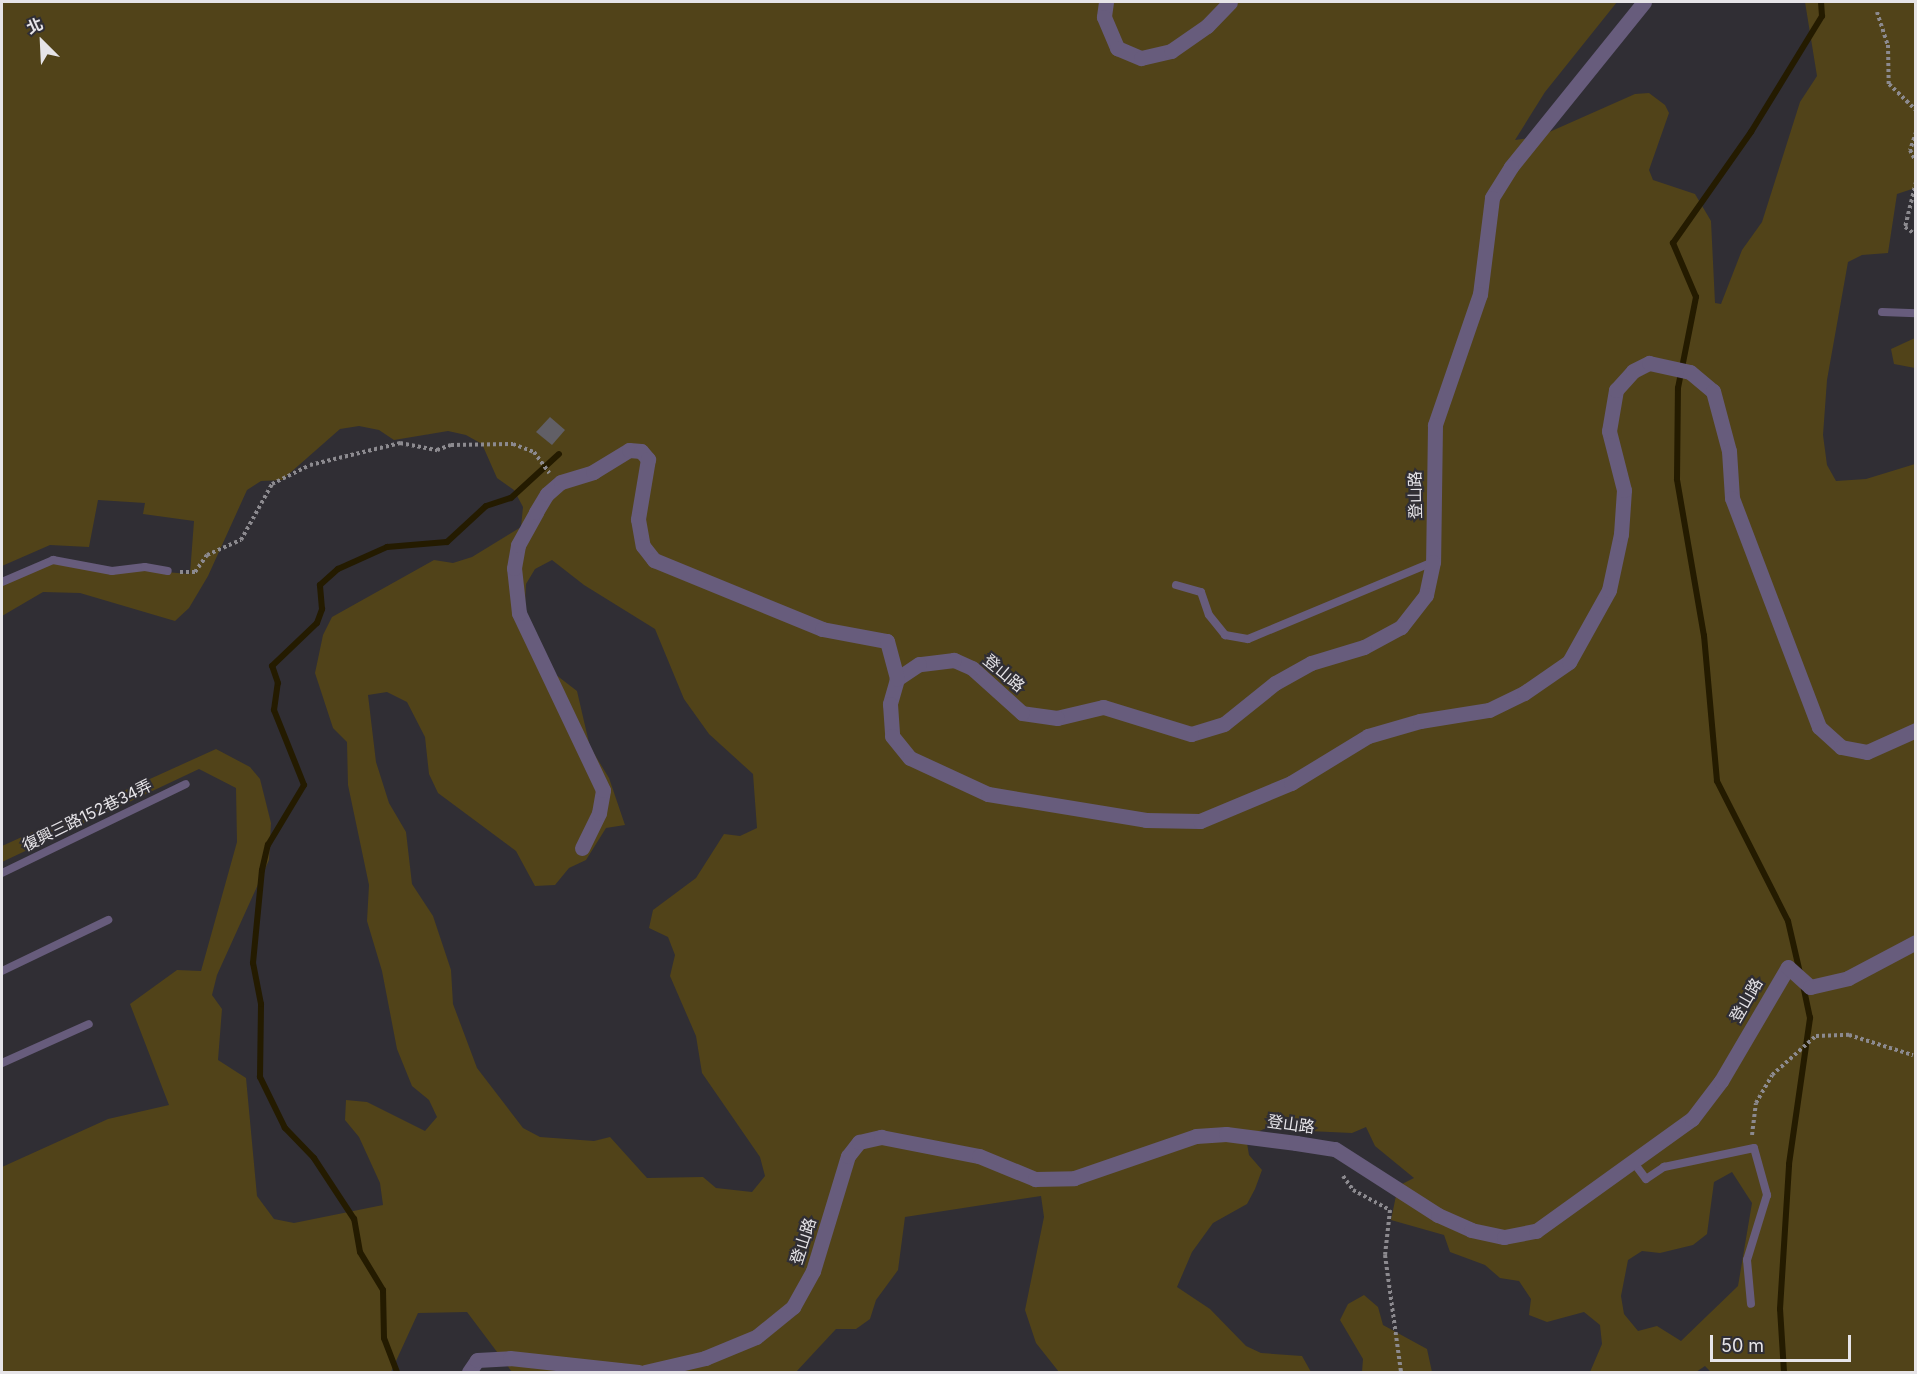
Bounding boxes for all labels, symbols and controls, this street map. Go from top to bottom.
north arrow [12,12,72,72]
text: 北 [23,13,46,38]
street label: 登山路 [1405,471,1425,519]
street label: 登山路 [979,650,1029,696]
street label: 復興三路152巷34弄 [19,775,155,855]
street label: 登山路 [1726,974,1766,1026]
street label: 登山路 [1266,1111,1316,1137]
street label: 登山路 [786,1215,820,1267]
scale bar [1713,1323,1854,1361]
text: 50 m [1721,1335,1764,1356]

